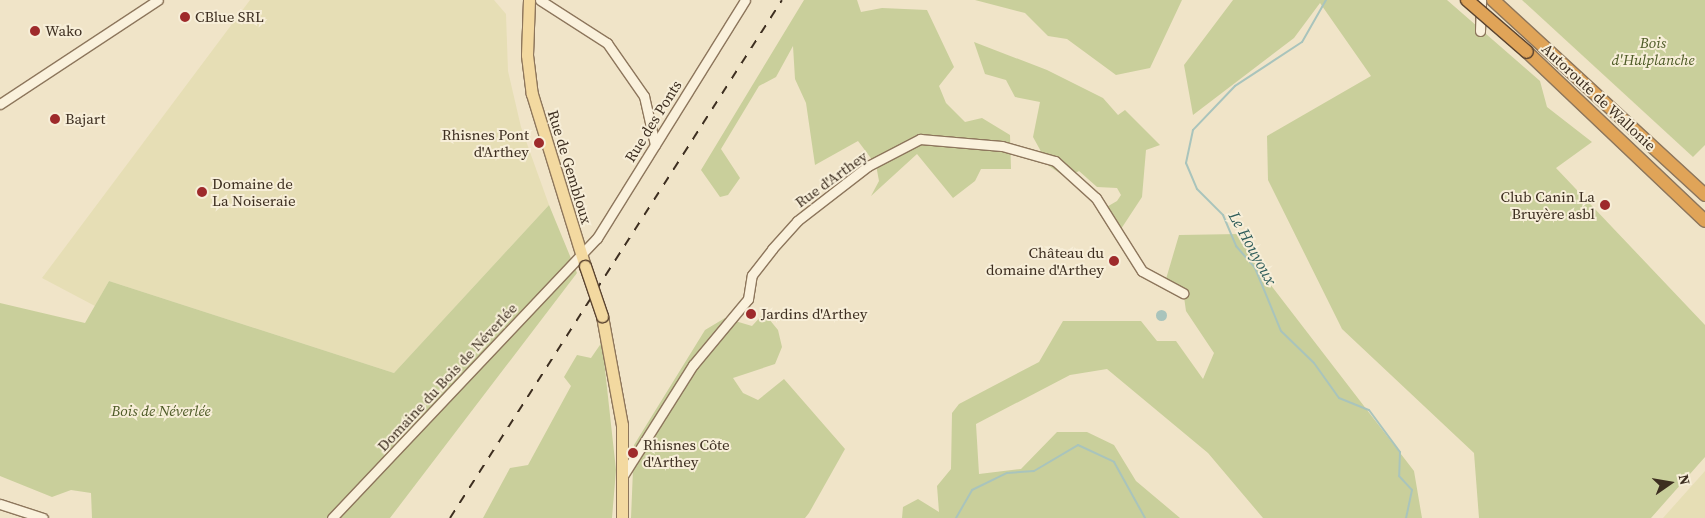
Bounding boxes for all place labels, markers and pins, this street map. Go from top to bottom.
place label: CBlue SRL [195,8,264,26]
marker: CBlue SRL [179,11,191,23]
place label: Wako [45,22,82,40]
marker: Wako [29,25,41,37]
place label: Bajart [65,110,105,128]
marker: Bajart [49,113,61,125]
place label: Rhisnes Pont d'Arthey [442,125,529,160]
marker: Rhisnes Pont d'Arthey [533,137,545,149]
place label: Domaine de La Noiseraie [212,174,296,209]
marker: Domaine de La Noiseraie [196,186,208,198]
place label: Club Canin La Bruyère asbl [1501,187,1595,222]
marker: Club Canin La Bruyère asbl [1599,199,1611,211]
place label: Château du domaine d'Arthey [986,243,1104,278]
marker: Château du domaine d'Arthey [1108,255,1120,267]
place label: Jardins d'Arthey [761,305,867,323]
marker: Jardins d'Arthey [745,308,757,320]
place label: Rhisnes Côte d'Arthey [643,435,730,470]
marker: Rhisnes Côte d'Arthey [627,447,639,459]

